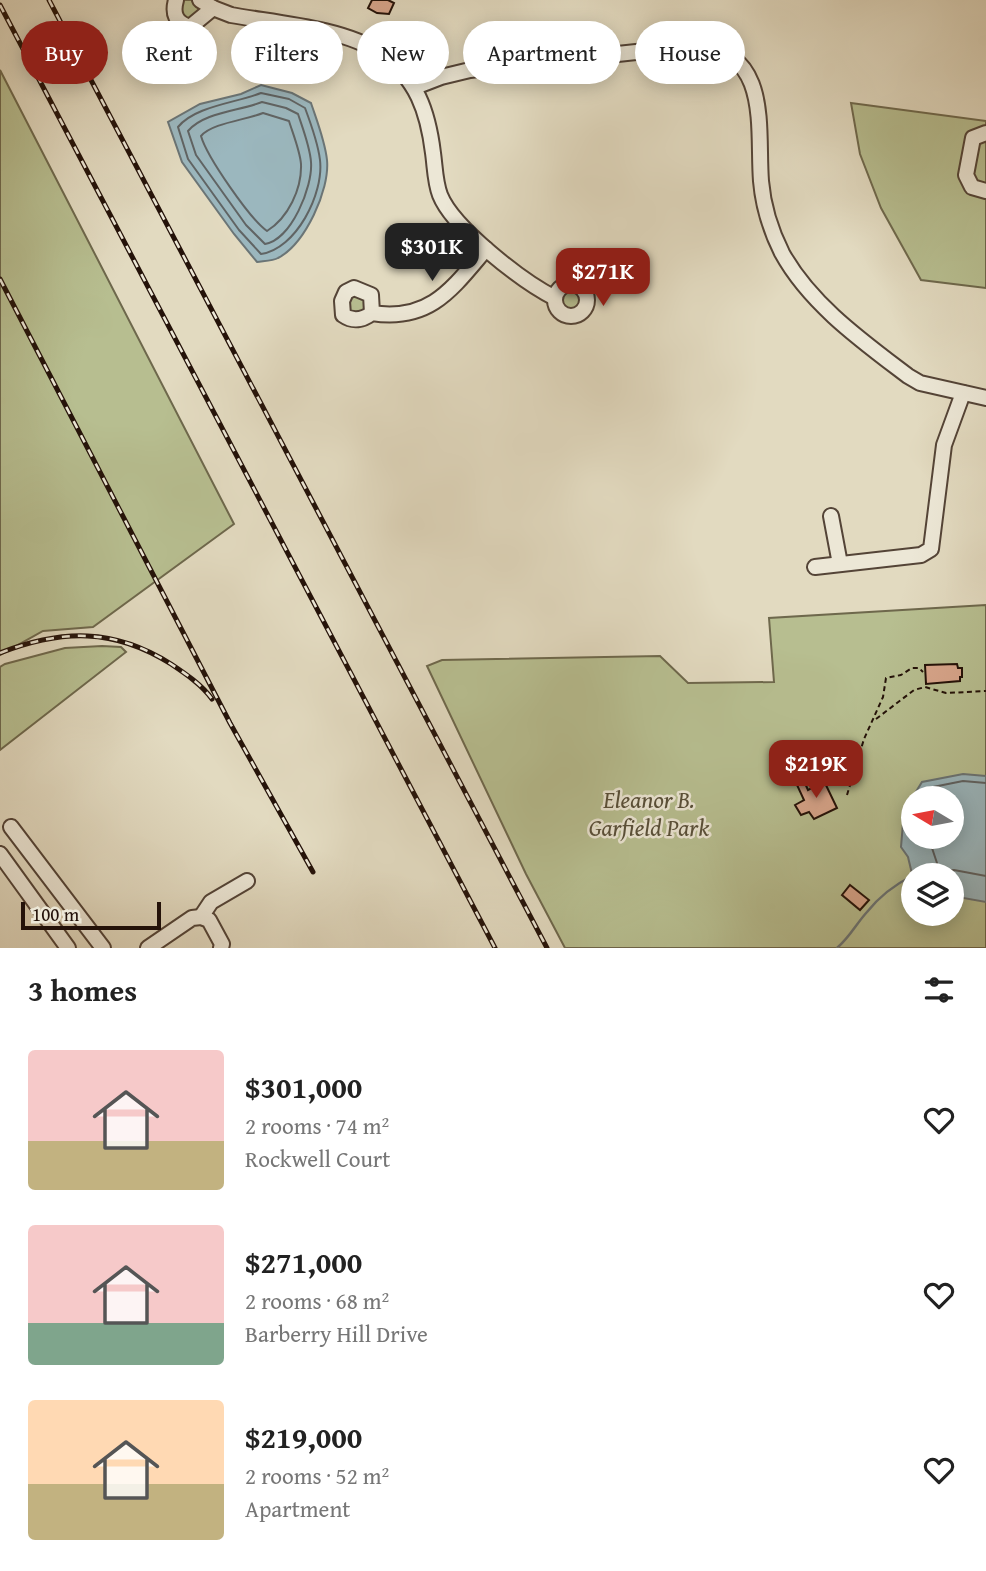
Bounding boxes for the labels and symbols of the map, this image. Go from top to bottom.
pin: $301K [383,224,481,283]
pin: $271K [554,248,652,308]
pin: $219K [767,740,865,800]
park label: Eleanor B. Garfield Park [589,782,709,845]
north arrow [901,786,964,849]
scale bar [21,899,161,931]

